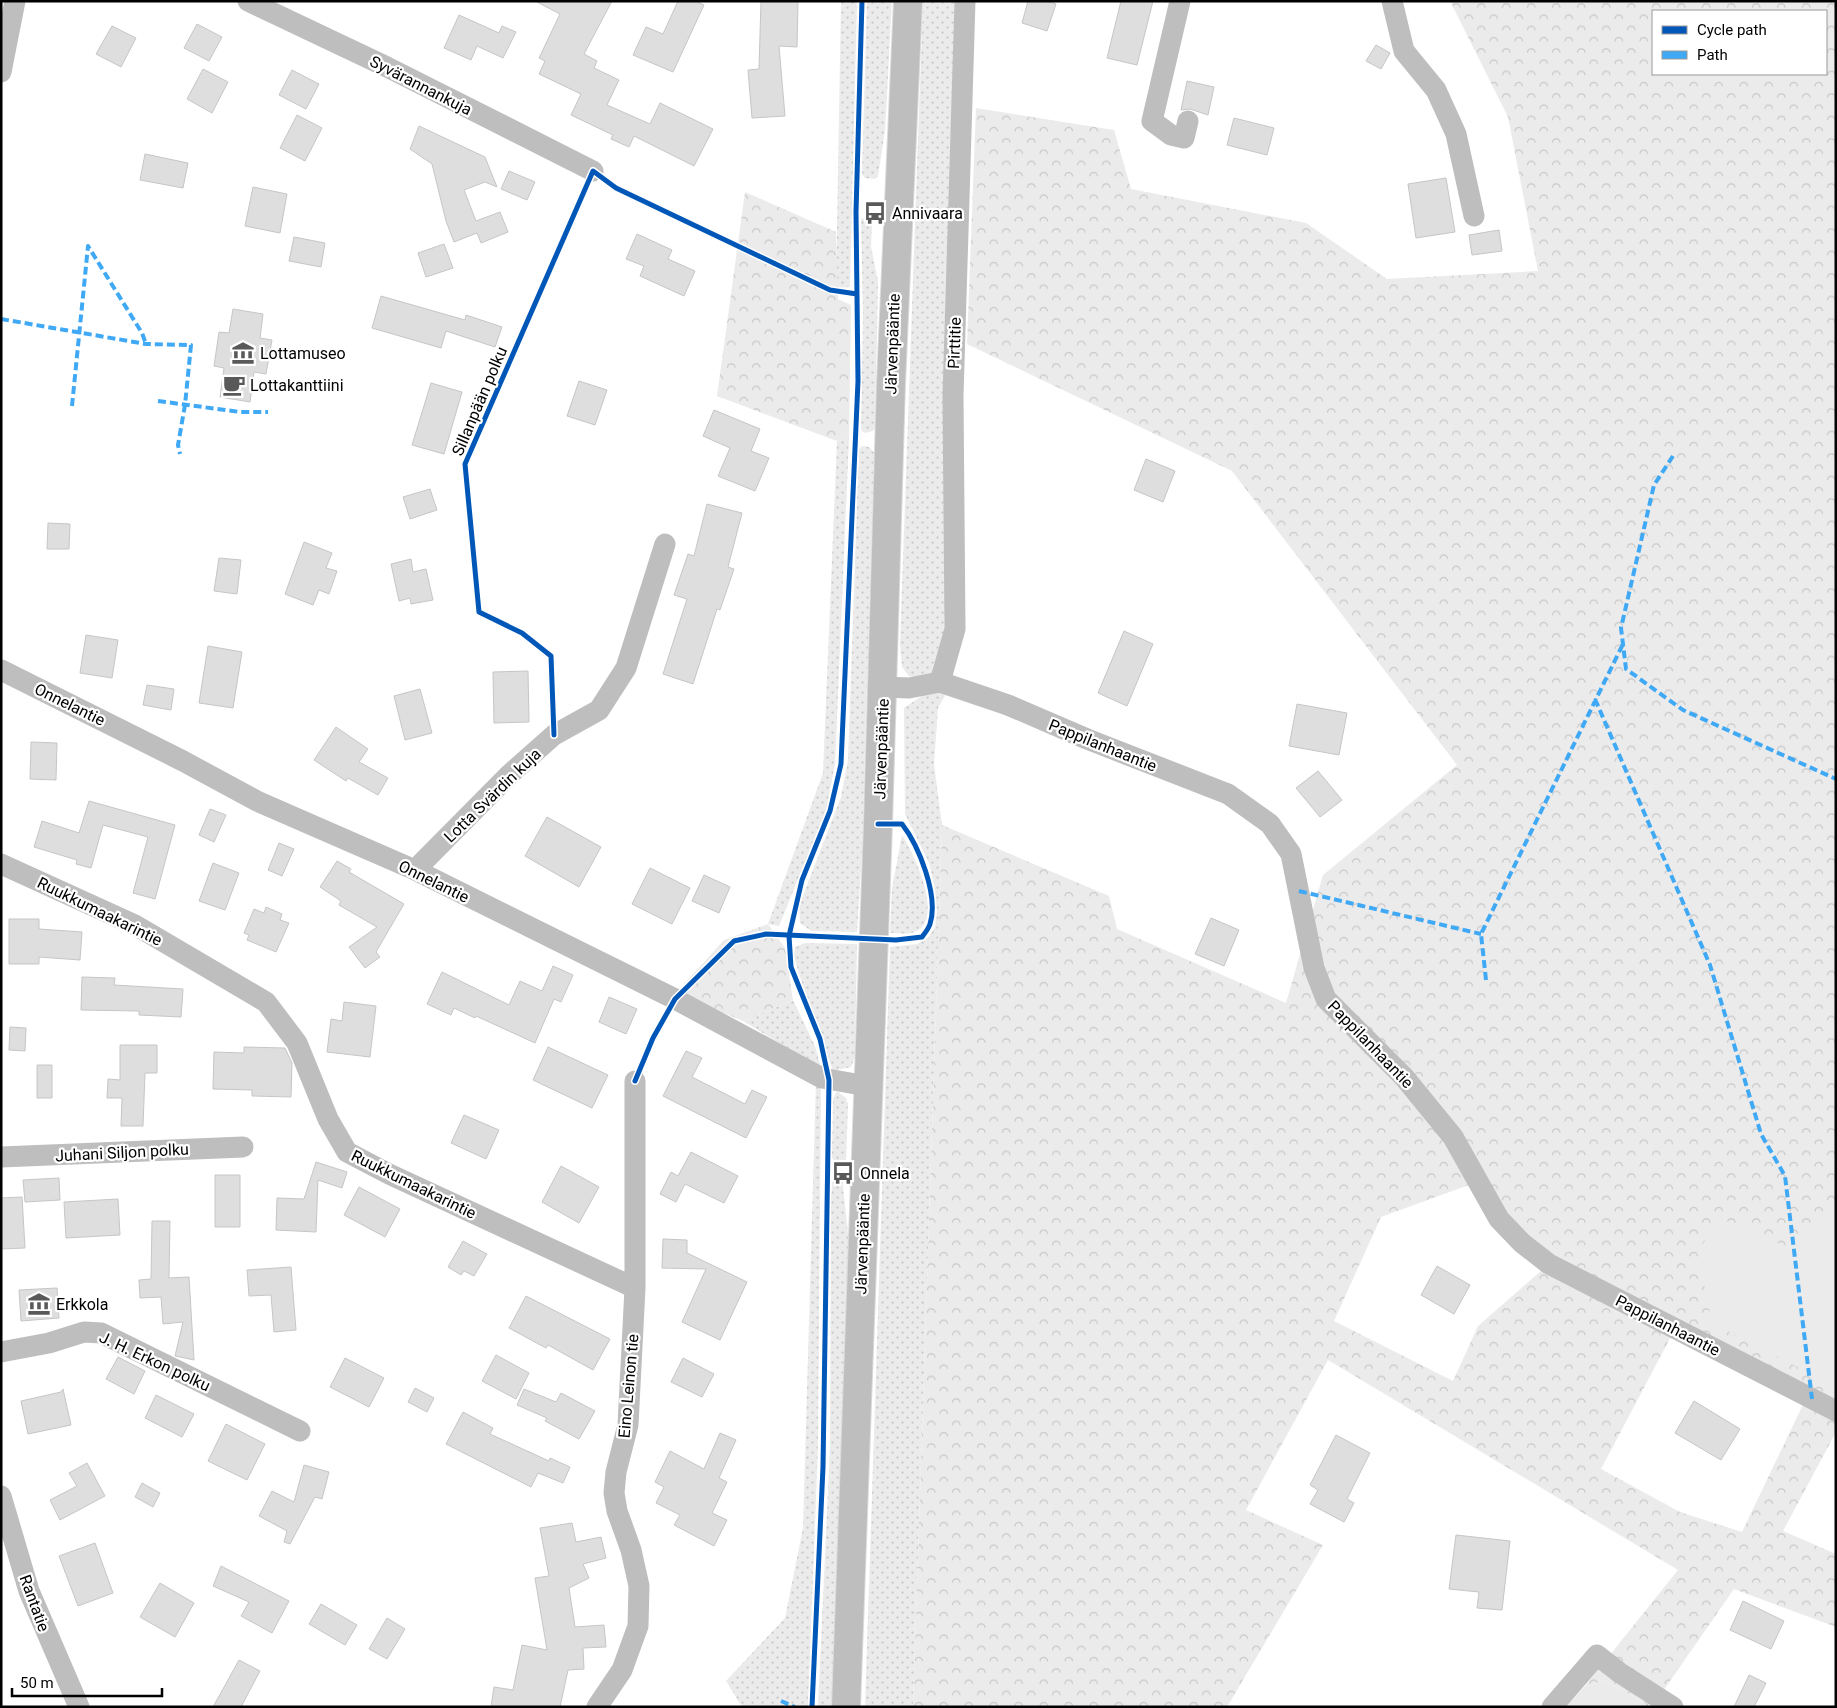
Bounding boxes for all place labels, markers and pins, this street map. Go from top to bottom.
bus stop icon: Annivaara [862,200,888,226]
place label: Annivaara [892,204,963,223]
museum icon: Lottamuseo [230,340,256,366]
place label: Lottamuseo [260,344,346,363]
cafe icon: Lottakanttiini [221,372,247,398]
place label: Lottakanttiini [250,376,344,395]
bus stop icon: Onnela [830,1160,856,1186]
place label: Onnela [860,1164,910,1183]
museum icon: Erkkola [26,1291,52,1317]
place label: Erkkola [56,1295,108,1314]

